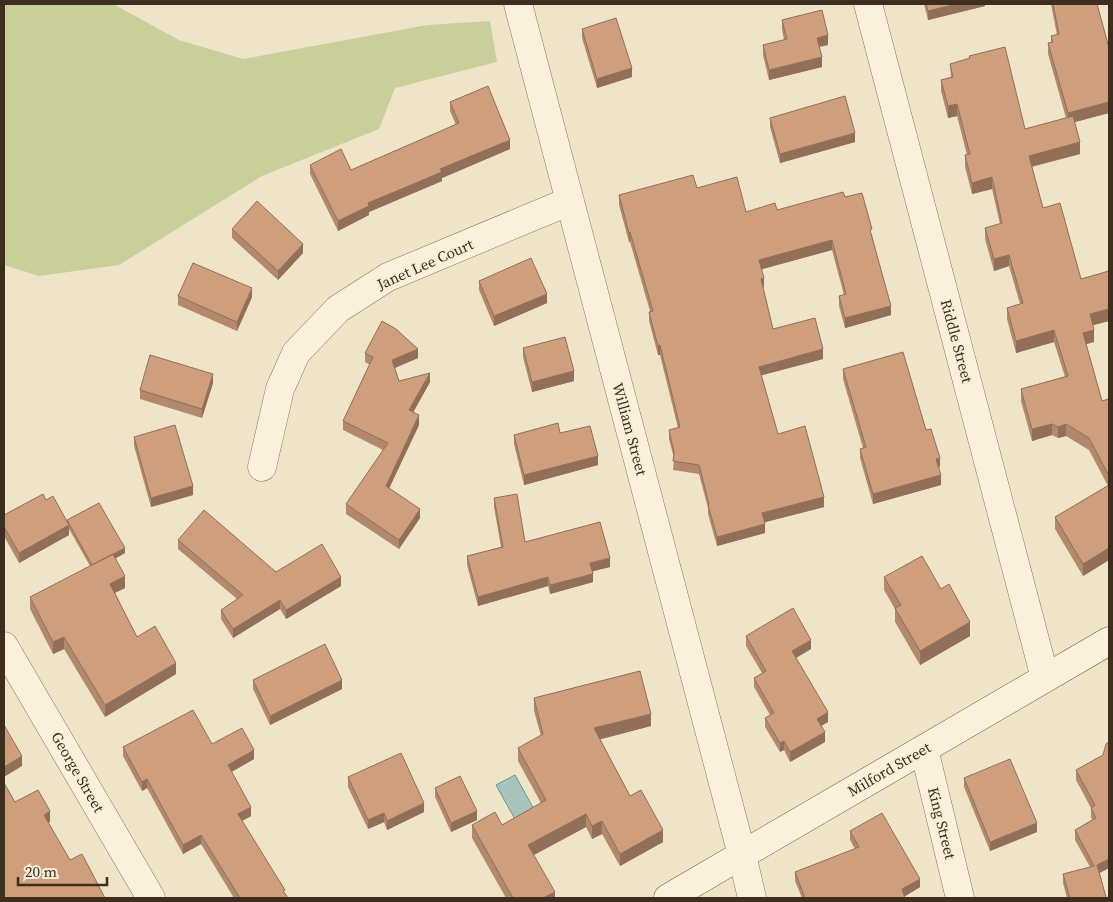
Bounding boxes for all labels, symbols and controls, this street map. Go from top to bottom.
street label: Janet Lee Court [373,233,477,295]
street label: Riddle Street [936,297,978,385]
street label: William Street [608,380,653,478]
street label: George Street [46,728,110,816]
street label: Milford Street [844,737,935,801]
street label: King Street [923,785,961,861]
scale bar [18,854,106,886]
text: 20 m [25,861,57,882]

